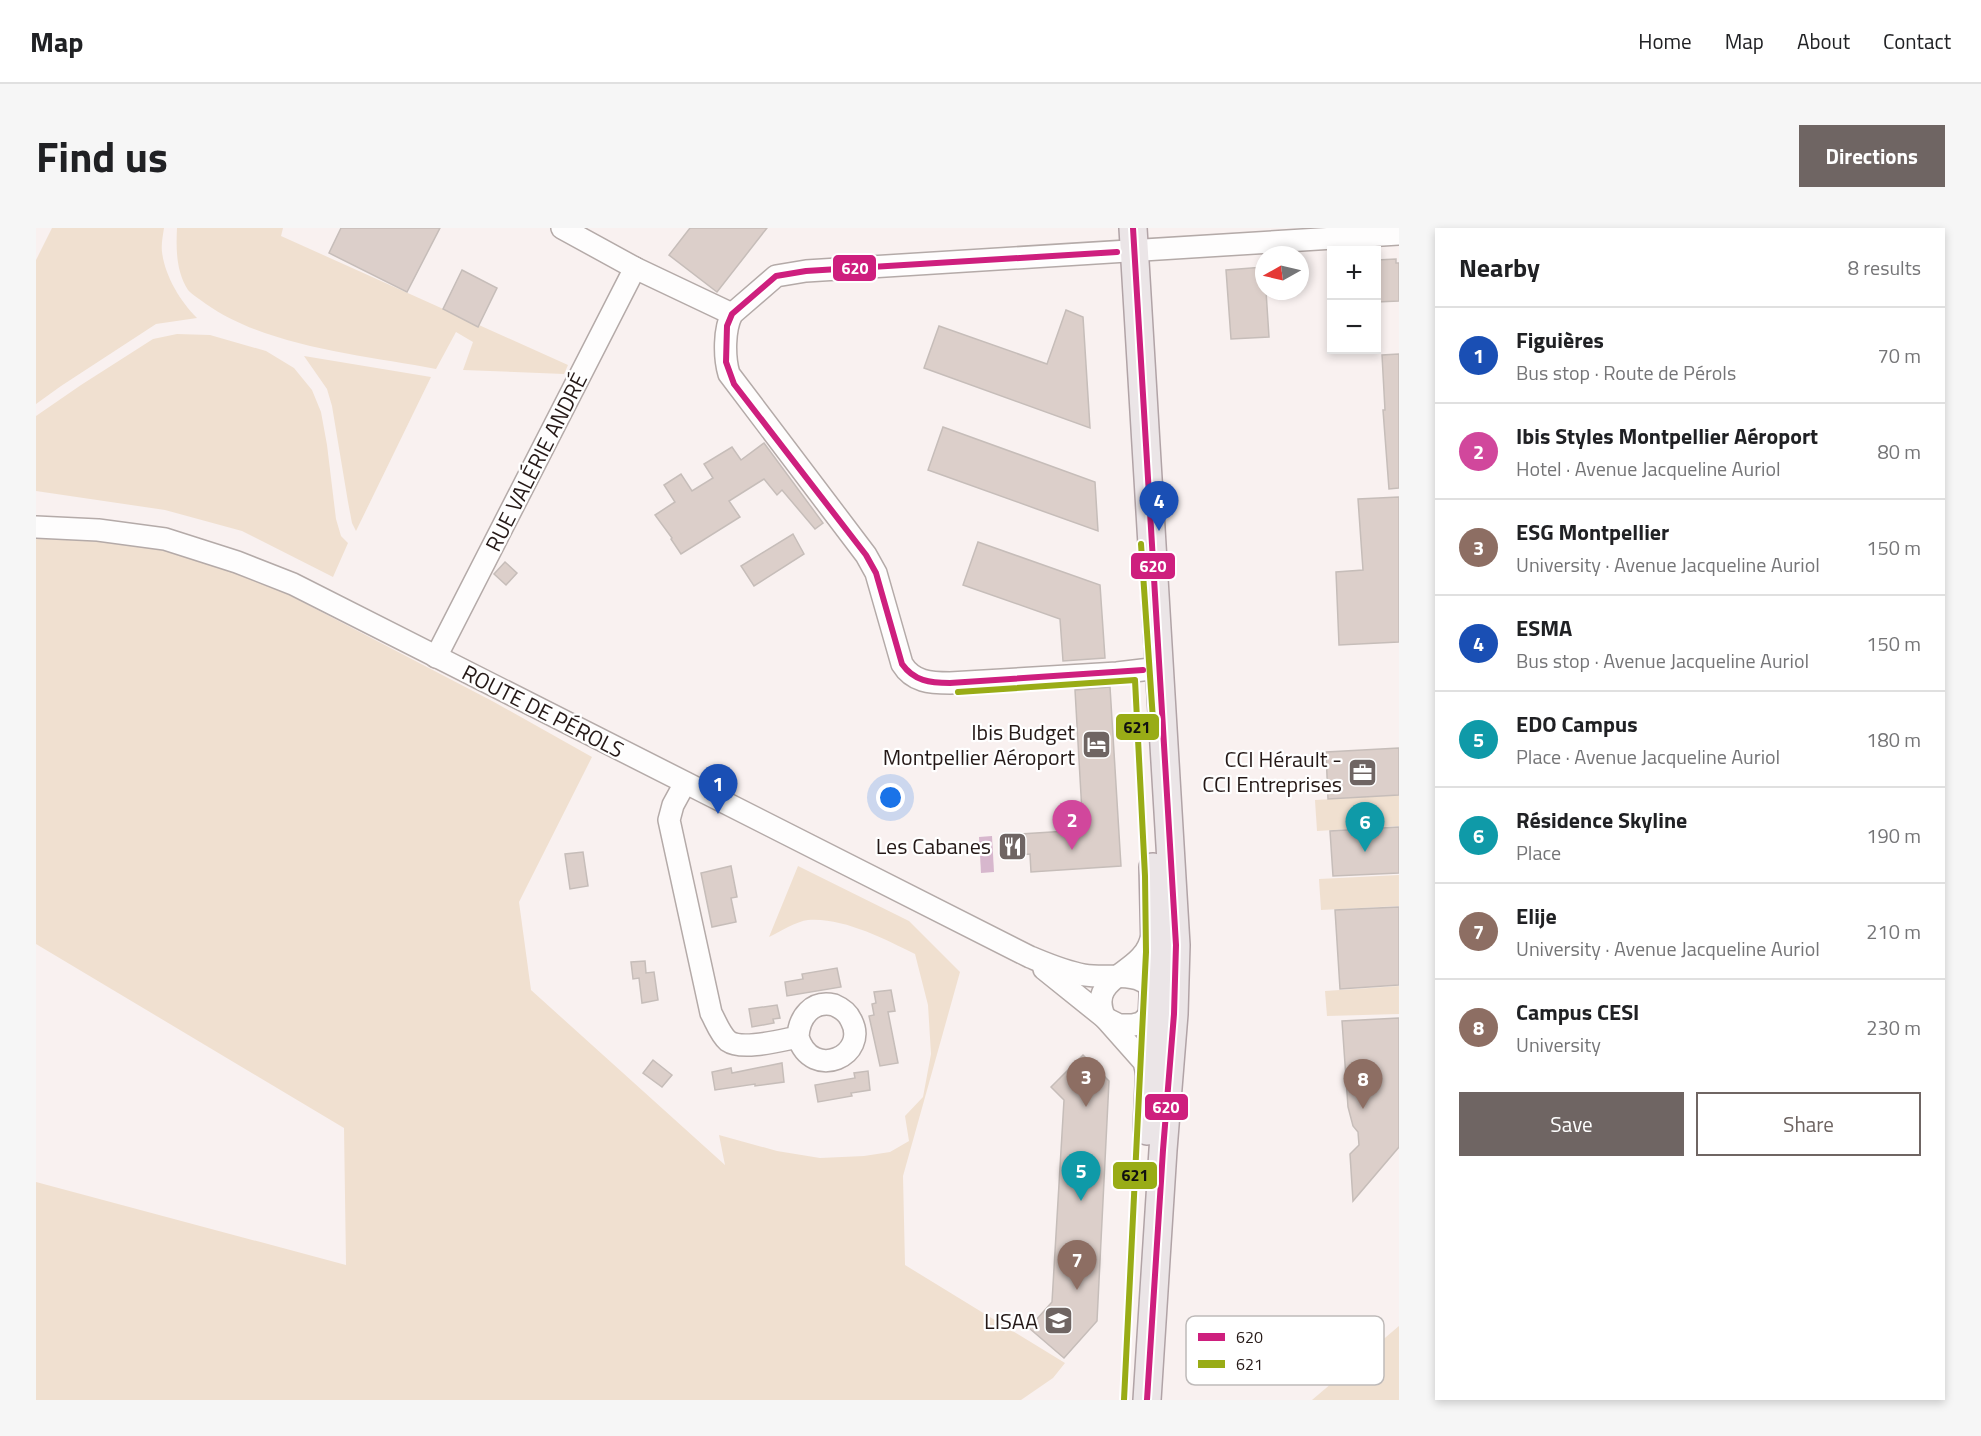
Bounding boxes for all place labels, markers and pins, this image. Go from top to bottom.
pin: 4 [1140,482,1178,531]
place label: Ibis Budget Montpellier Aéroport [883,715,1075,774]
hotel icon: Ibis Budget Montpellier Aéroport [1080,729,1112,761]
place label: CCI Hérault - CCI Entreprises [1202,742,1342,801]
office icon: CCI Hérault - CCI Entreprises [1347,756,1379,788]
pin: 1 [698,764,738,814]
pin: 2 [1052,800,1092,850]
pin: 6 [1346,802,1384,852]
place label: Les Cabanes [876,829,991,863]
restaurant icon: Les Cabanes [996,830,1028,862]
pin: 3 [1066,1058,1106,1107]
pin: 8 [1344,1060,1382,1109]
pin: 5 [1062,1152,1100,1201]
pin: 7 [1058,1240,1096,1290]
place label: LISAA [984,1304,1038,1338]
school or university icon: LISAA [1043,1305,1075,1337]

